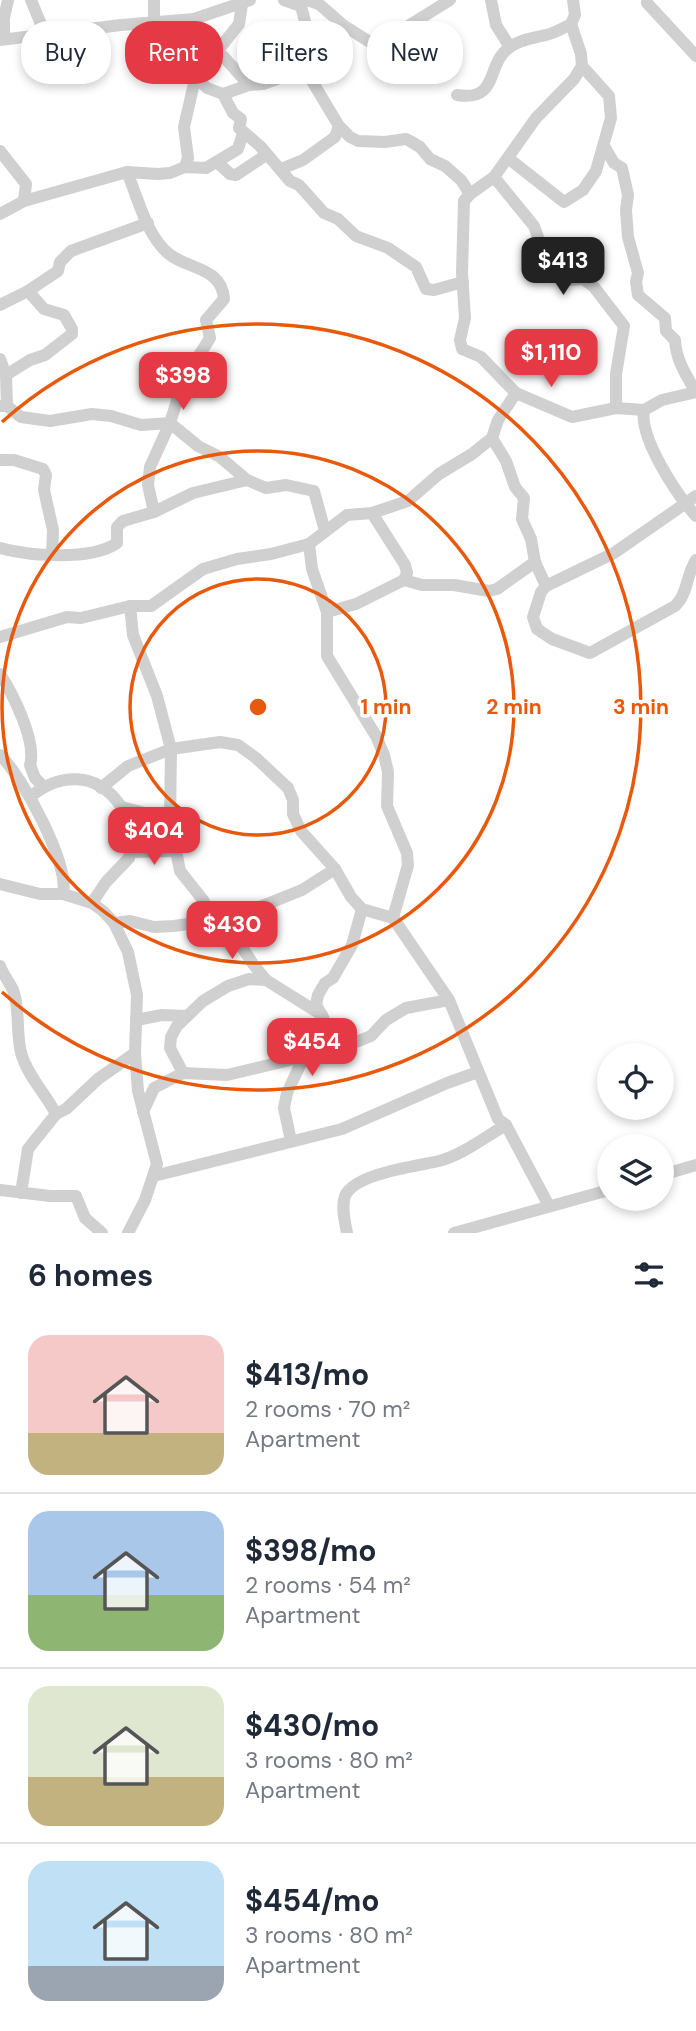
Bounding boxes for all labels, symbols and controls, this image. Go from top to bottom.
chip: Buy [21,21,111,84]
chip: Rent [125,21,223,84]
chip: Filters [237,21,353,84]
chip: New [367,21,463,84]
pin: $413 [522,238,604,297]
text: $413 [537,245,589,275]
pin: $1,110 [494,330,608,389]
text: $1,110 [521,337,581,367]
pin: $398 [142,352,224,412]
text: $398 [155,360,211,390]
text: 1 min [360,693,412,721]
text: 2 min [486,693,542,721]
text: 3 min [613,693,669,721]
centre of rings [246,695,270,719]
pin: $404 [113,808,195,867]
text: $404 [124,815,184,845]
pin: $430 [191,902,273,961]
text: $430 [203,909,261,939]
pin: $454 [271,1018,353,1078]
text: $454 [283,1026,341,1056]
map controls [597,1043,674,1211]
button: locate [597,1043,674,1120]
button: layers [597,1134,674,1211]
text: 6 homes [28,1256,153,1295]
icon: filters [630,1256,668,1294]
text: $413/mo [245,1355,369,1394]
icon: home [84,1363,168,1447]
text: 2 rooms · 70 m² [245,1394,410,1424]
text: Apartment [245,1424,360,1454]
text: $398/mo [245,1531,377,1570]
icon: home [84,1539,168,1623]
text: 2 rooms · 54 m² [245,1570,411,1600]
text: Apartment [245,1600,360,1630]
text: $430/mo [245,1706,379,1745]
icon: home [84,1714,168,1798]
text: 3 rooms · 80 m² [245,1745,413,1775]
text: Apartment [245,1775,360,1805]
text: $454/mo [245,1881,380,1920]
icon: home [84,1889,168,1973]
text: 3 rooms · 80 m² [245,1920,413,1950]
text: Apartment [245,1950,360,1980]

